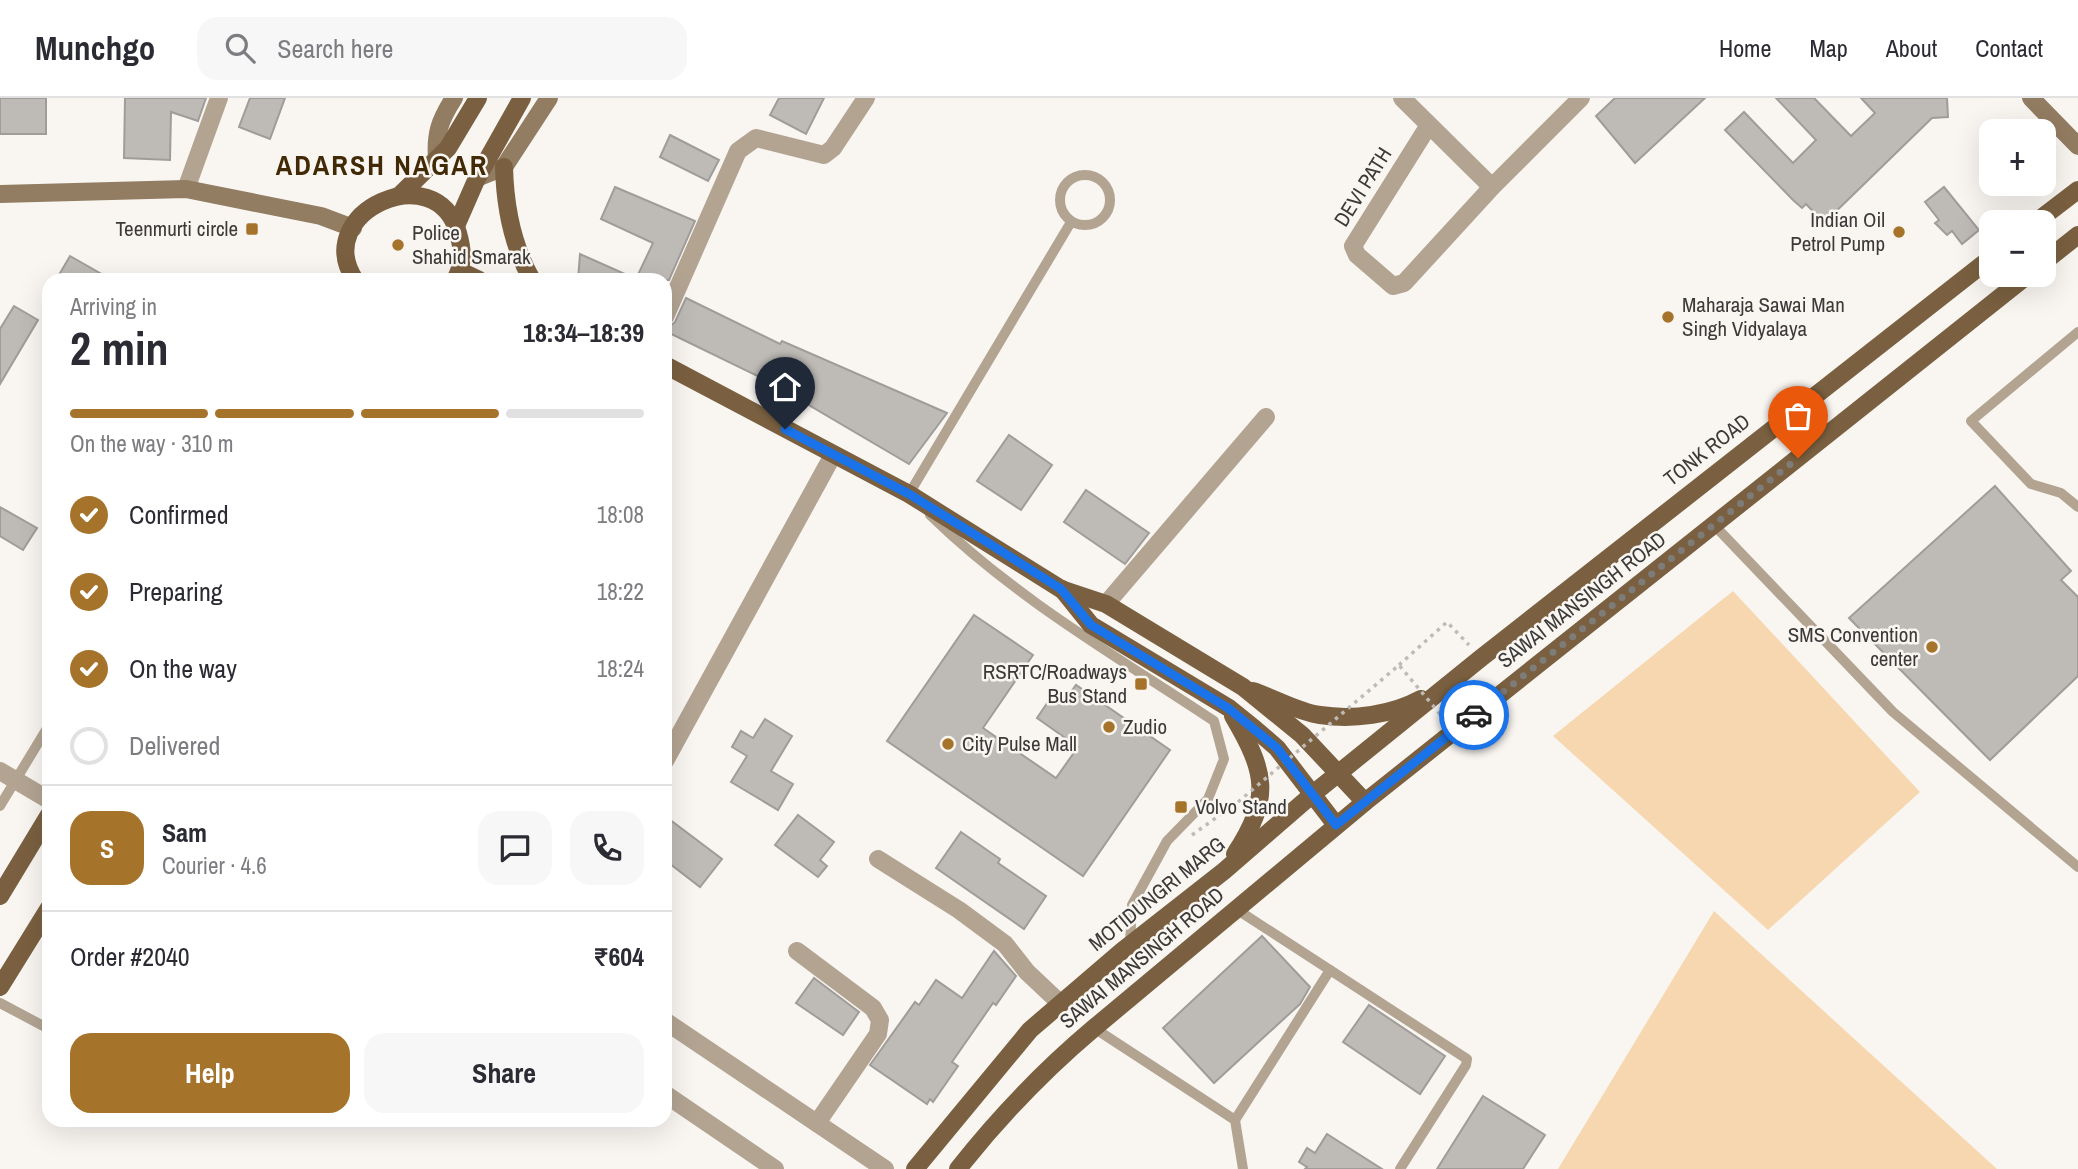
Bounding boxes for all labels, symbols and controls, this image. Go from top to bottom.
search box [197,17,687,80]
text: Munchgo [35,26,155,70]
icon: search [221,29,259,67]
text: Search here [277,31,393,66]
text: Home [1719,32,1771,64]
text: Map [1809,32,1848,64]
text: About [1886,32,1937,64]
text: Contact [1975,32,2043,64]
map controls [1979,119,2056,287]
button: + [1979,119,2056,196]
street label: DEVI PATH [1327,142,1398,232]
district label: ADARSH NAGAR [276,146,488,184]
place label: Indian Oil Petrol Pump [1790,205,1885,258]
button: − [1979,210,2056,287]
place label: Teenmurti circle [116,214,238,243]
place label: Police Shahid Smarak [412,218,531,271]
marker: Teenmurti circle [244,221,260,237]
marker: Indian Oil Petrol Pump [1891,224,1907,240]
marker: Police Shahid Smarak [390,237,406,253]
place label: Maharaja Sawai Man Singh Vidyalaya [1682,290,1845,343]
text: Arriving in [70,291,157,322]
marker: Maharaja Sawai Man Singh Vidyalaya [1660,309,1676,325]
text: 18:34–18:39 [523,315,644,350]
text: 2 min [70,317,169,379]
pin [755,357,815,429]
icon: home [766,368,804,406]
pin [1768,386,1828,458]
icon: bag [1779,397,1817,435]
street label: TONK ROAD [1658,407,1756,492]
text: On the way · 310 m [70,428,234,459]
icon: check [70,496,108,534]
text: Confirmed [129,497,229,532]
text: 18:08 [597,499,644,530]
street label: SAWAI MANSINGH ROAD [1491,525,1672,675]
icon: check [70,573,108,611]
text: Preparing [129,574,223,609]
text: 18:22 [597,576,644,607]
place label: SMS Convention center [1788,620,1918,673]
marker: SMS Convention center [1924,639,1940,655]
icon: check [70,650,108,688]
text: On the way [129,651,237,686]
text: 18:24 [597,653,644,684]
place label: RSRTC/Roadways Bus Stand [983,657,1127,710]
marker: RSRTC/Roadways Bus Stand [1133,676,1149,692]
courier [1439,680,1509,750]
icon: car [1455,696,1493,734]
place label: Zudio [1123,712,1167,741]
marker: Zudio [1101,719,1117,735]
text: Delivered [129,728,220,763]
place label: City Pulse Mall [962,729,1077,758]
marker: City Pulse Mall [940,736,956,752]
place label: Volvo Stand [1195,792,1287,821]
marker: Volvo Stand [1173,799,1189,815]
button: chat [478,811,552,885]
button: phone [570,811,644,885]
text: Sam [162,815,207,850]
street label: MOTIDUNGRI MARG [1083,830,1231,958]
text: S [100,831,114,866]
text: Courier · 4.6 [162,850,267,881]
street label: SAWAI MANSINGH ROAD [1053,880,1230,1035]
text: Order #2040 [70,939,190,974]
text: ₹604 [593,939,644,974]
button: Help [70,1033,350,1113]
button: Share [364,1033,644,1113]

